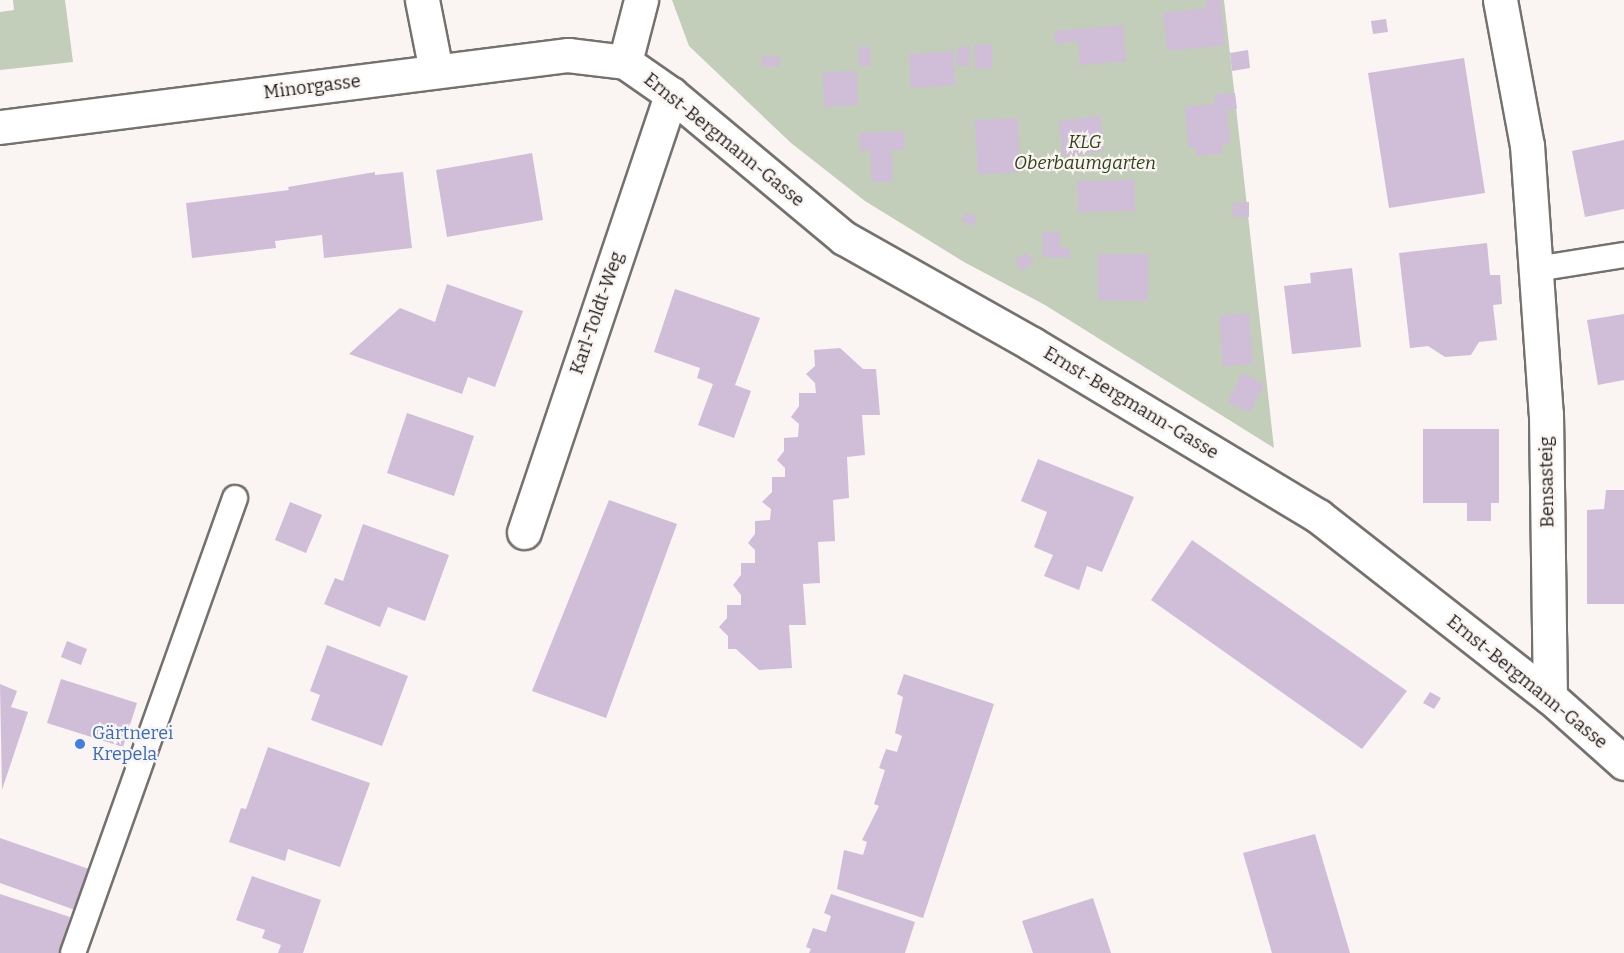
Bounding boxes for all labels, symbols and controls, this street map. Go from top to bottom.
street label: Ernst-Bergmann-Gasse [639,69,809,211]
street label: Minorgasse [262,70,362,104]
park label: KLG Oberbaumgarten [1014,132,1156,174]
street label: Karl-Toldt-Weg [566,249,628,377]
street label: Ernst-Bergmann-Gasse [1040,342,1222,464]
street label: Bensasteig [1535,436,1559,528]
street label: Ernst-Bergmann-Gasse [1442,611,1612,753]
place label: Gärtnerei Krepela [92,723,173,766]
marker: Gärtnerei Krepela [73,737,87,751]

